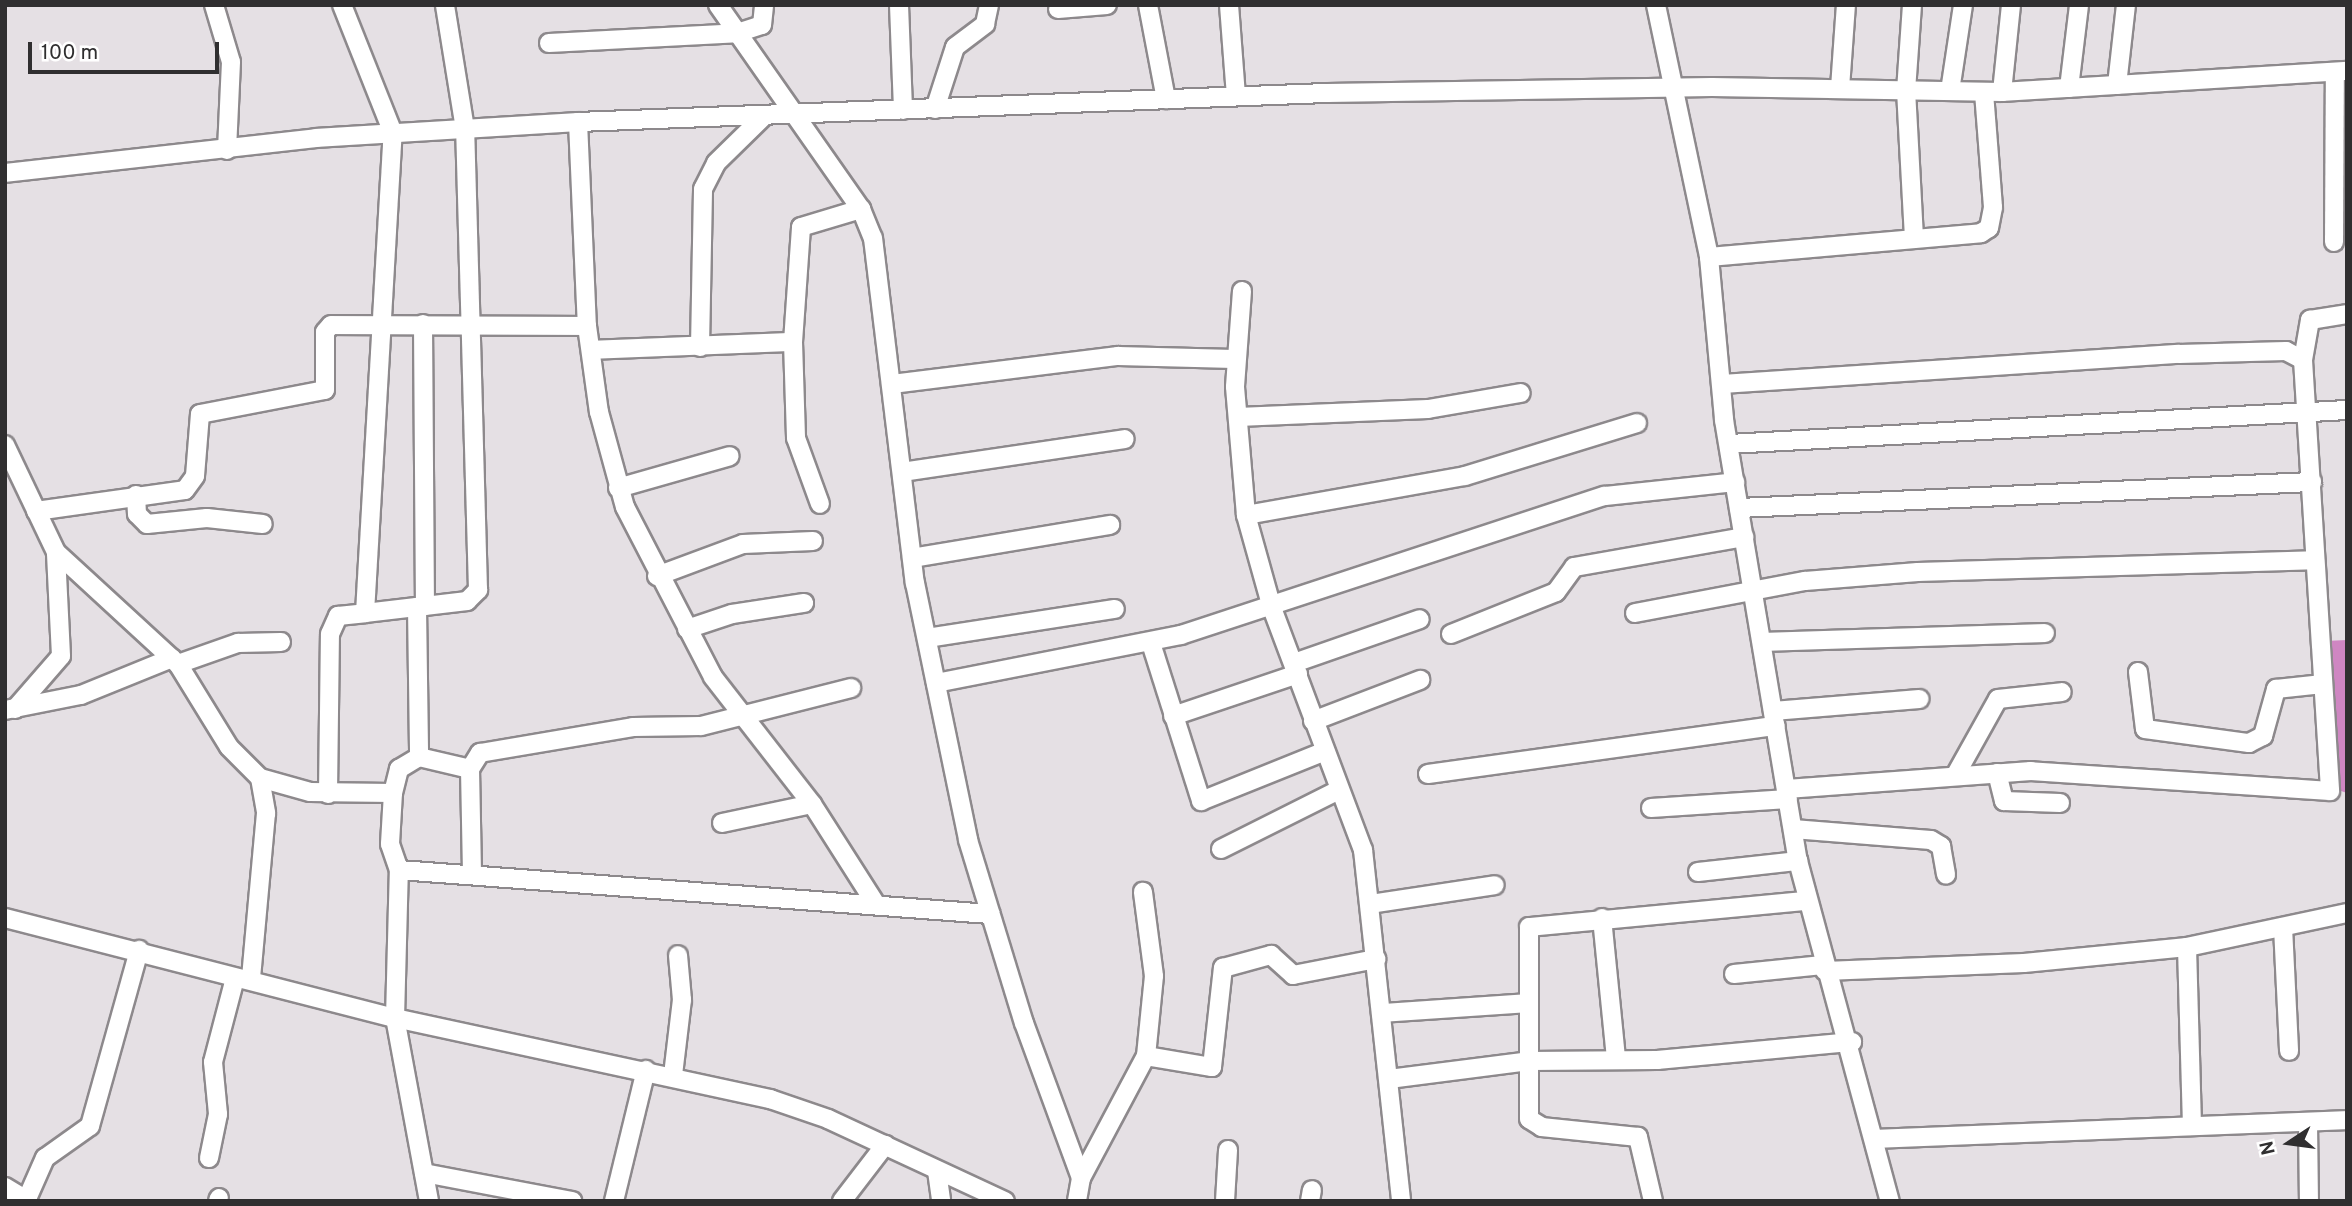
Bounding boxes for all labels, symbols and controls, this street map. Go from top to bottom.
scale bar [32,28,222,72]
text: 100 m [41,40,98,67]
north arrow [2254,1108,2324,1178]
text: N [2255,1138,2282,1157]

